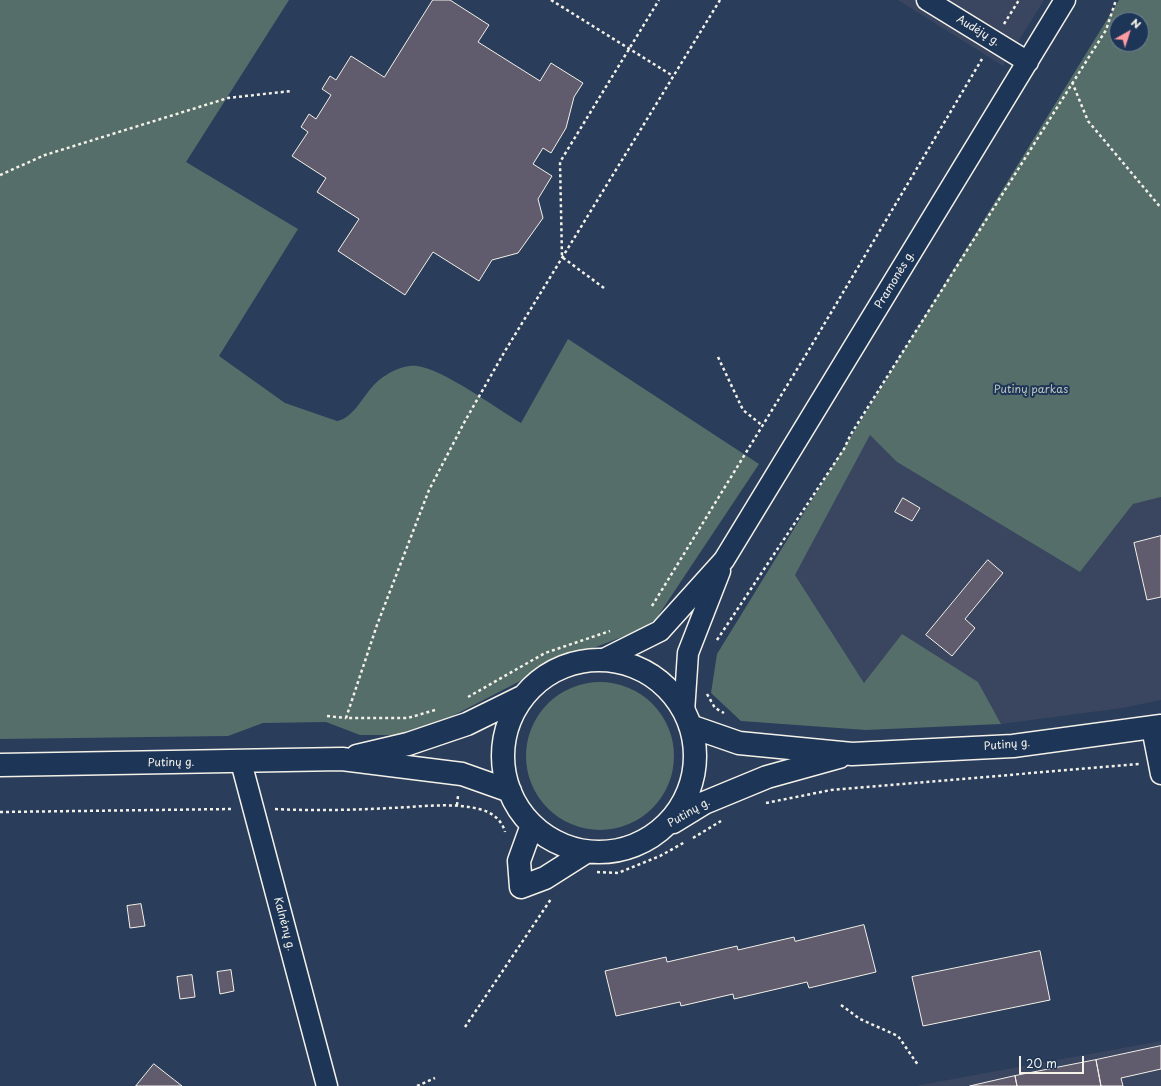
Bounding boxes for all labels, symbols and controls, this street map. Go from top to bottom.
north arrow [1109,12,1149,52]
street label: Audėjų g. [954,13,1002,49]
text: N [1128,14,1145,32]
street label: Pramonės g. [873,249,917,311]
park label: Putinų parkas [994,383,1068,397]
street label: Putinų g. [983,736,1031,754]
street label: Putinų g. [148,756,194,770]
street label: Putinų g. [666,796,712,830]
street label: Kalnėnų g. [270,896,298,952]
scale bar [1021,1048,1086,1074]
text: 20 m [1026,1054,1057,1072]

